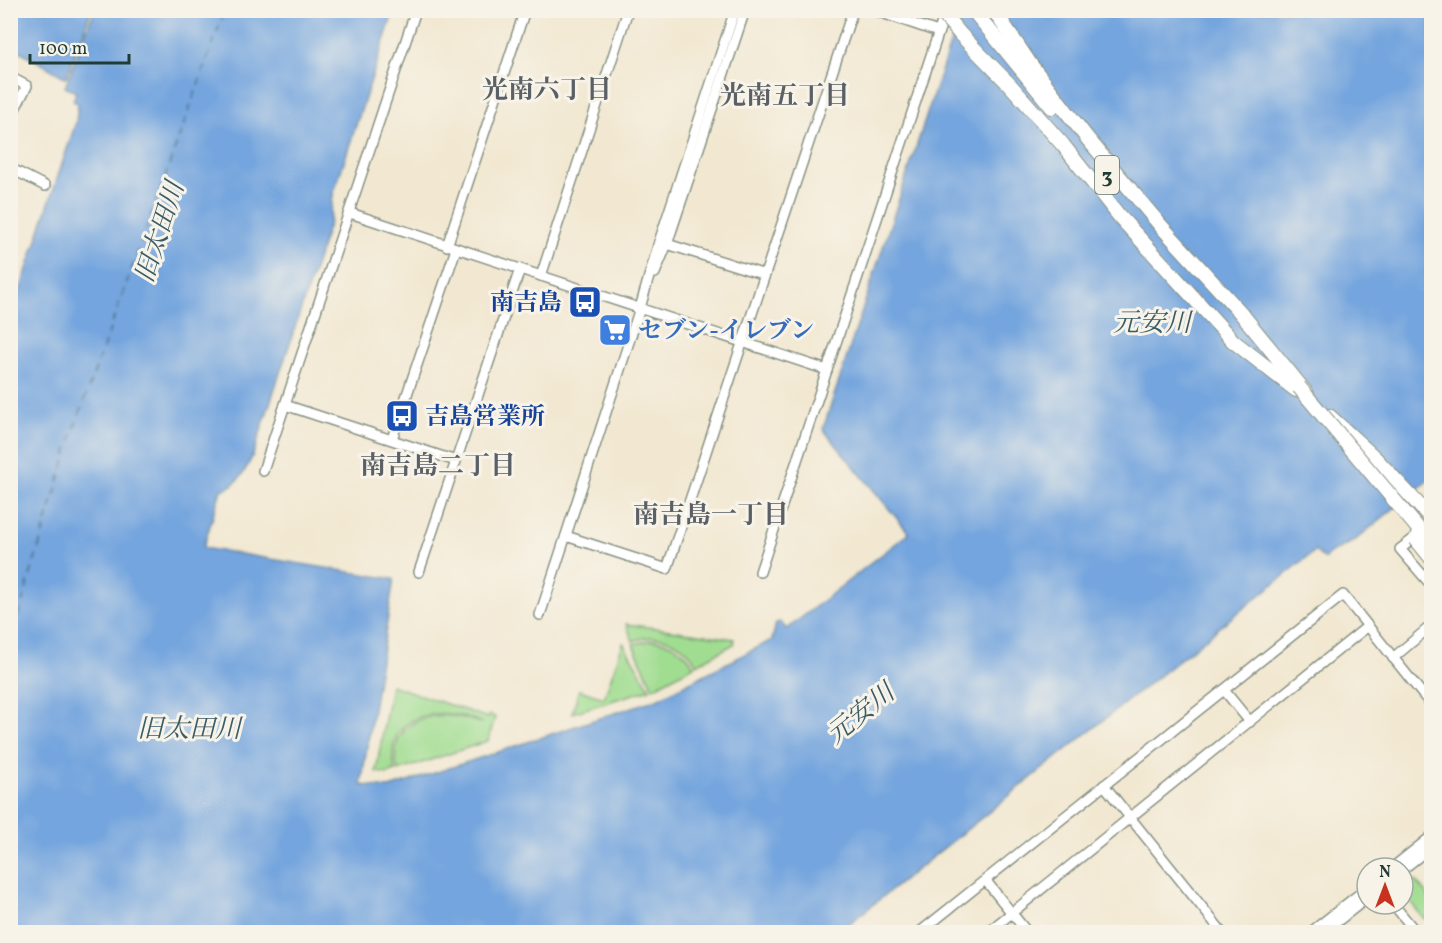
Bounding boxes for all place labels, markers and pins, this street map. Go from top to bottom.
bus stop icon: 南吉島 [567,284,603,320]
place label: 南吉島 [490,287,562,321]
supermarket icon: セブン-イレブン [597,312,633,348]
place label: セブン-イレブン [638,315,814,349]
bus stop icon: 吉島営業所 [384,398,420,434]
place label: 吉島営業所 [425,401,545,435]

